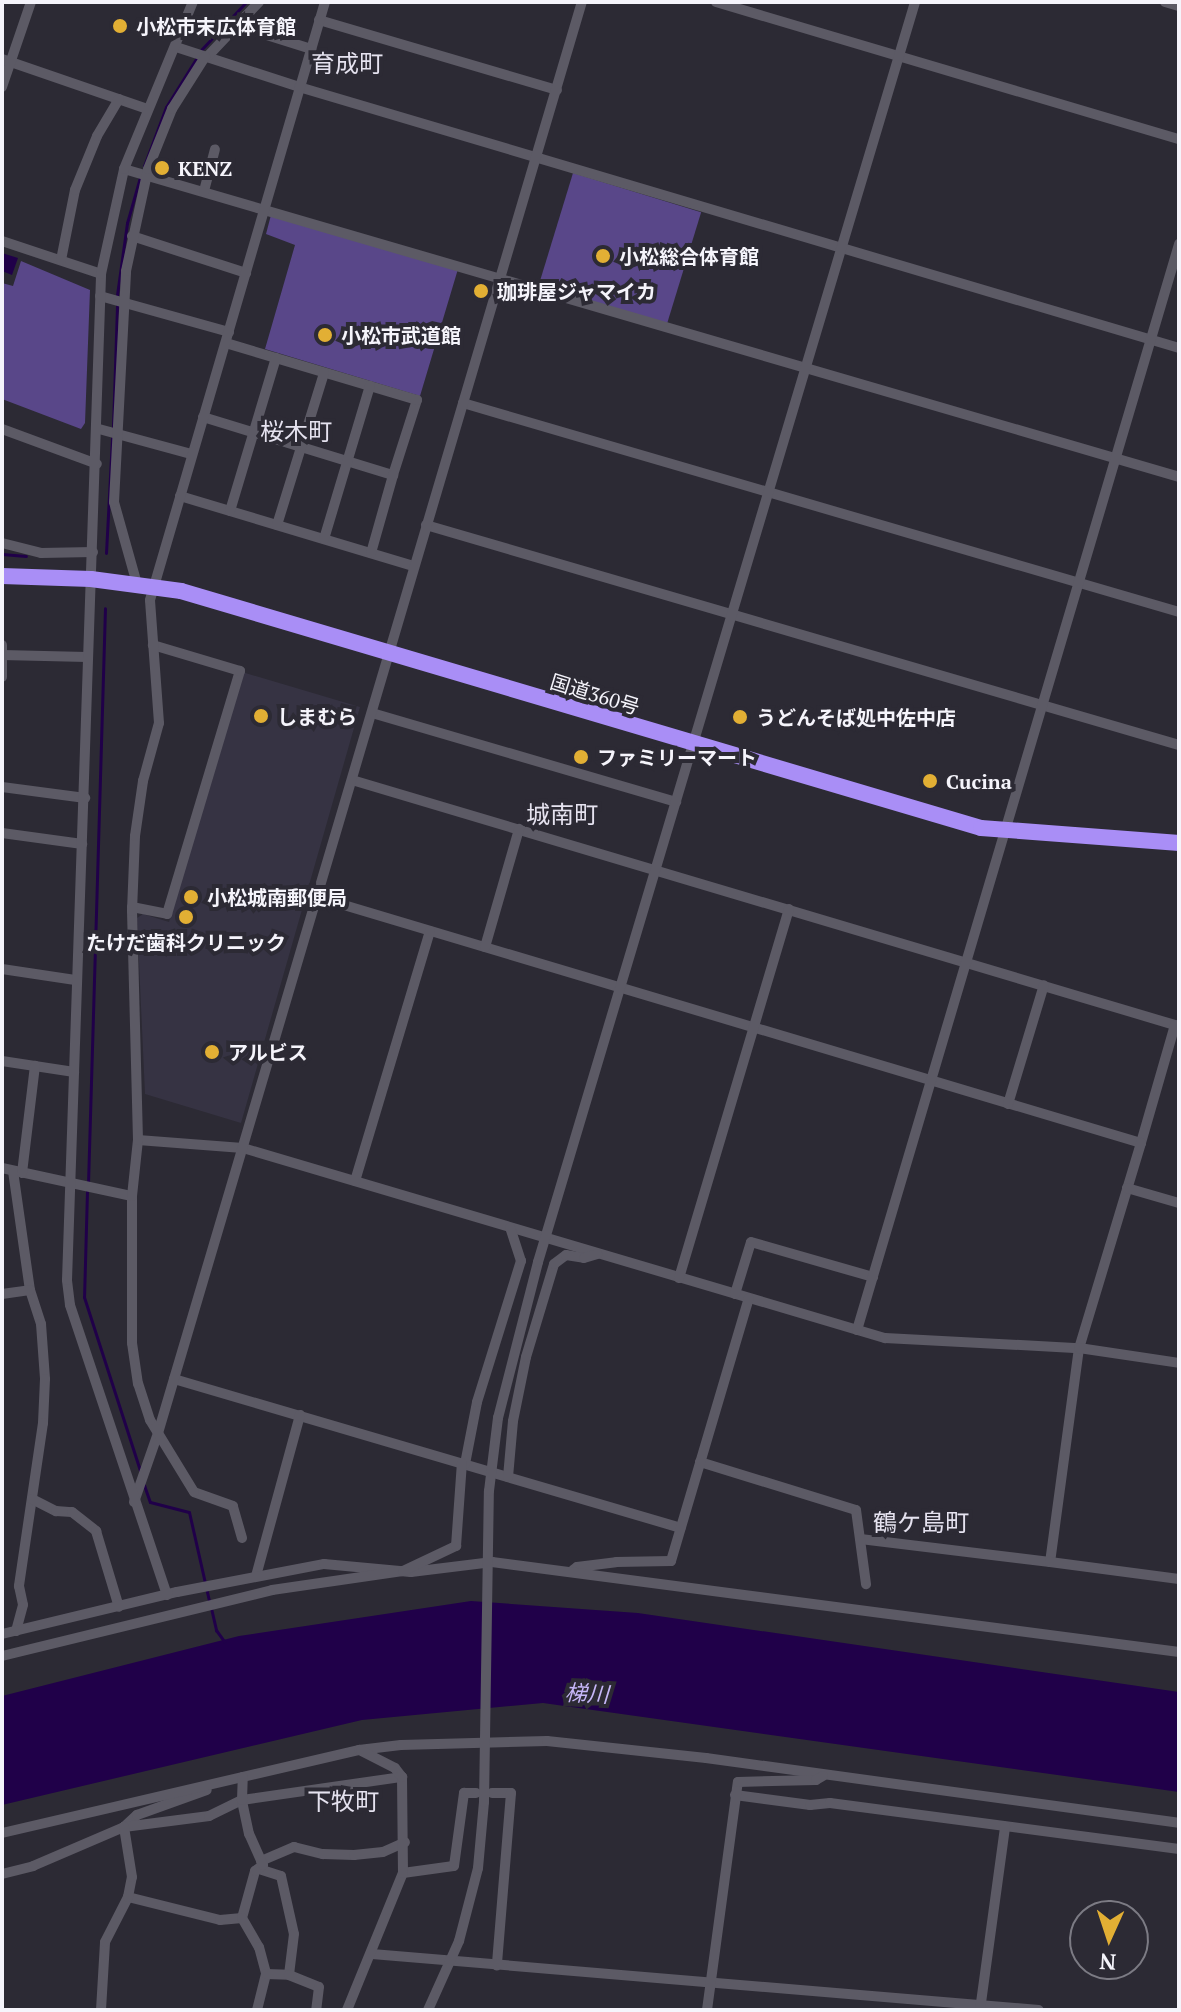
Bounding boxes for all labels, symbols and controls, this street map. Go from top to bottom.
place label: 小松市末広体育館 [136,14,296,38]
marker: 小松市末広体育館 [111,17,129,35]
district label: 育成町 [311,50,383,78]
place label: KENZ [178,156,232,180]
marker: KENZ [153,159,171,177]
place label: 小松総合体育館 [619,244,759,268]
marker: 小松総合体育館 [594,247,612,265]
place label: 珈琲屋ジャマイカ [497,279,657,303]
marker: 珈琲屋ジャマイカ [472,282,490,300]
place label: 小松市武道館 [341,323,461,347]
marker: 小松市武道館 [316,326,334,344]
district label: 桜木町 [260,418,332,446]
street label: 国道360号 [548,669,642,719]
place label: しまむら [277,704,357,728]
place label: うどんそば処中佐中店 [756,705,956,729]
marker: しまむら [252,707,270,725]
marker: うどんそば処中佐中店 [731,708,749,726]
place label: ファミリーマート [597,745,757,769]
marker: ファミリーマート [572,748,590,766]
place label: Cucina [946,769,1012,793]
marker: Cucina [921,772,939,790]
district label: 城南町 [526,801,598,829]
place label: 小松城南郵便局 [207,885,347,909]
marker: 小松城南郵便局 [182,888,200,906]
marker: たけだ歯科クリニック [177,908,195,926]
place label: たけだ歯科クリニック [86,930,286,954]
place label: アルビス [228,1040,308,1064]
marker: アルビス [203,1043,221,1061]
district label: 鶴ケ島町 [873,1509,969,1537]
water label: 梯川 [564,1679,610,1707]
district label: 下牧町 [307,1788,379,1816]
north arrow [1069,1900,1149,1980]
text: N [1099,1948,1117,1977]

